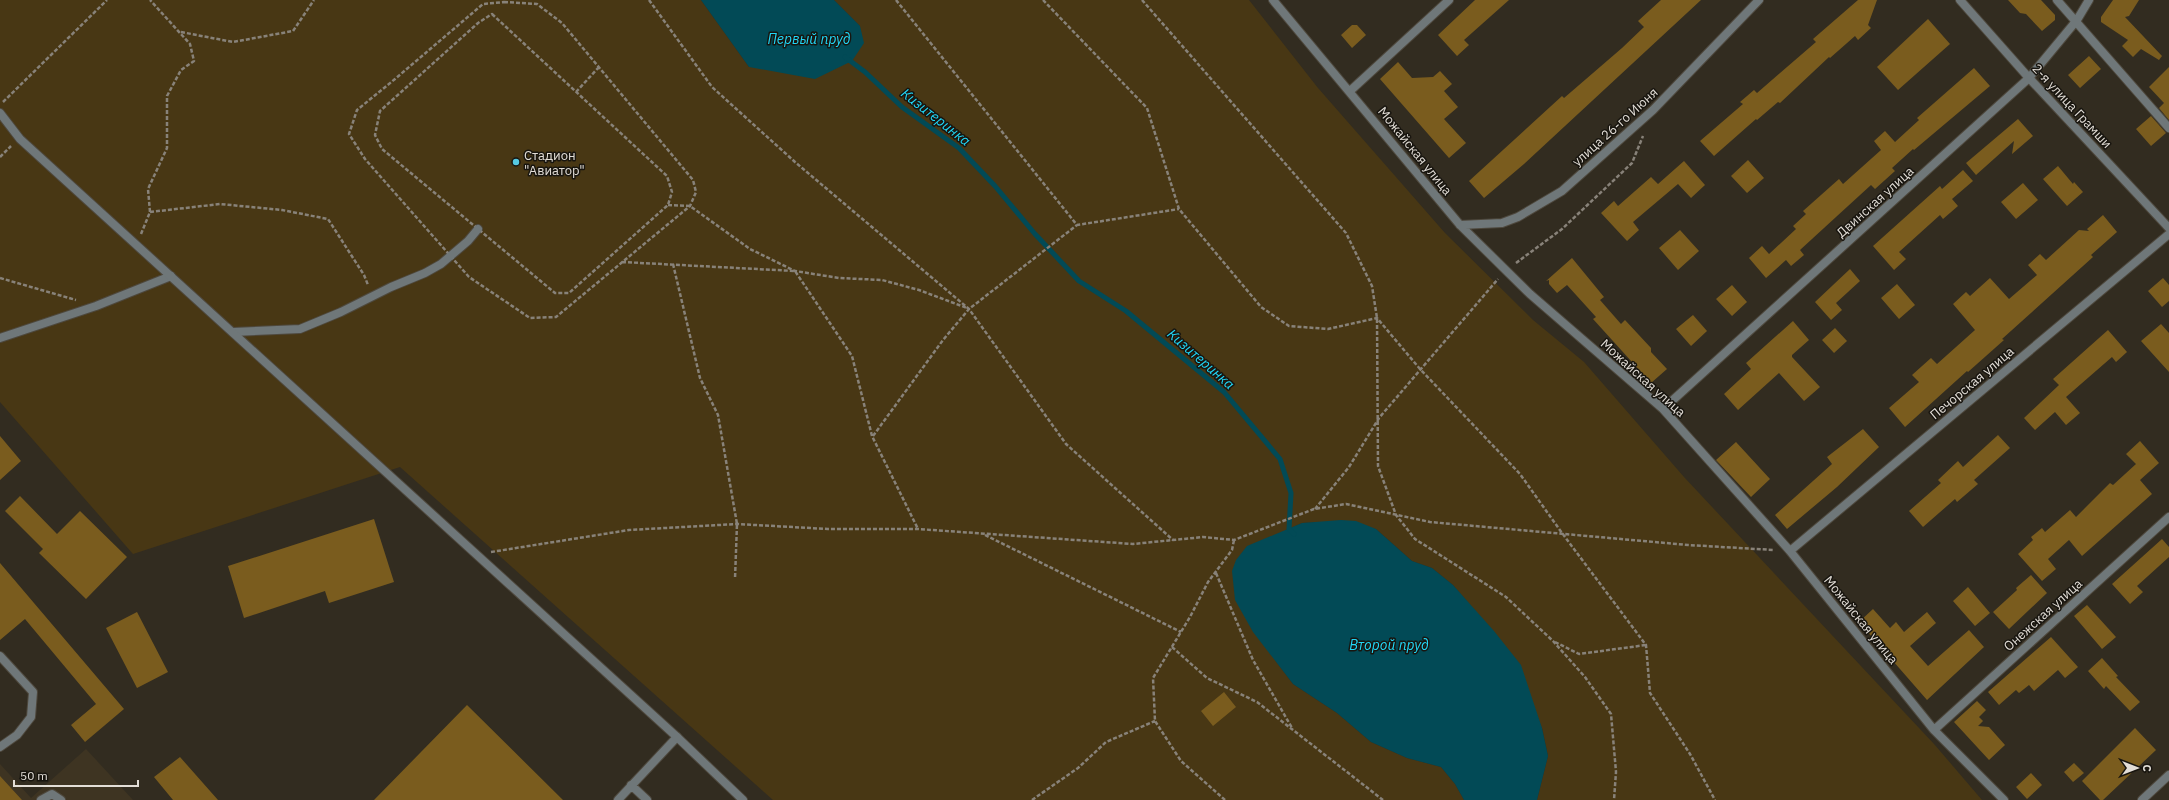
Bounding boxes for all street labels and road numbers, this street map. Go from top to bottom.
street label: 2-я улица Грамши [2028,60,2116,152]
street label: улица 26-го Июня [1569,84,1661,170]
street label: Можайская улица [1374,103,1456,199]
street label: Двинская улица [1833,163,1917,241]
street label: Можайская улица [1597,335,1689,421]
street label: Печорская улица [1927,343,2018,423]
street label: Можайская улица [1820,572,1902,668]
street label: Онежская улица [2000,575,2086,655]

